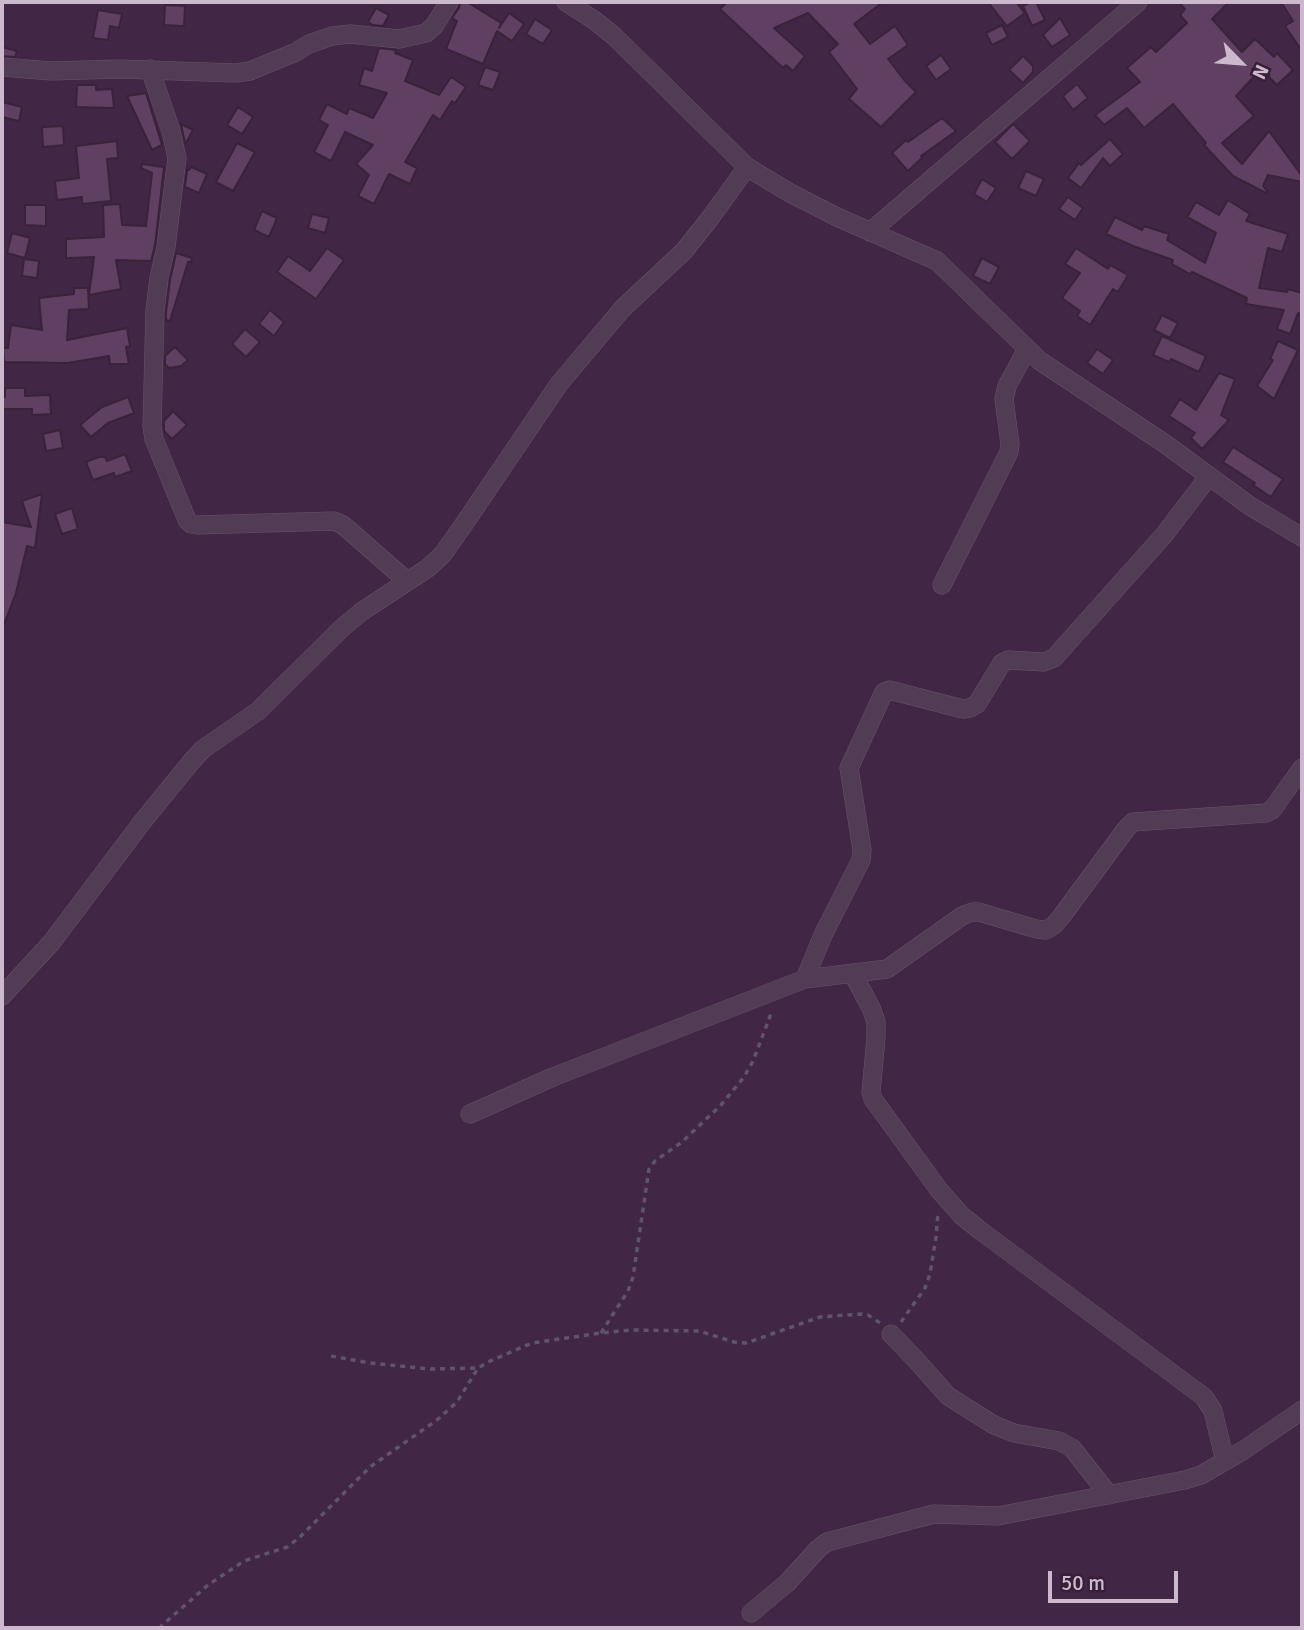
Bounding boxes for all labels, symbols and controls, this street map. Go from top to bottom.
north arrow [1206,28,1276,98]
text: N [1246,61,1274,83]
scale bar [1052,1556,1182,1600]
text: 50 m [1061,1570,1105,1596]

